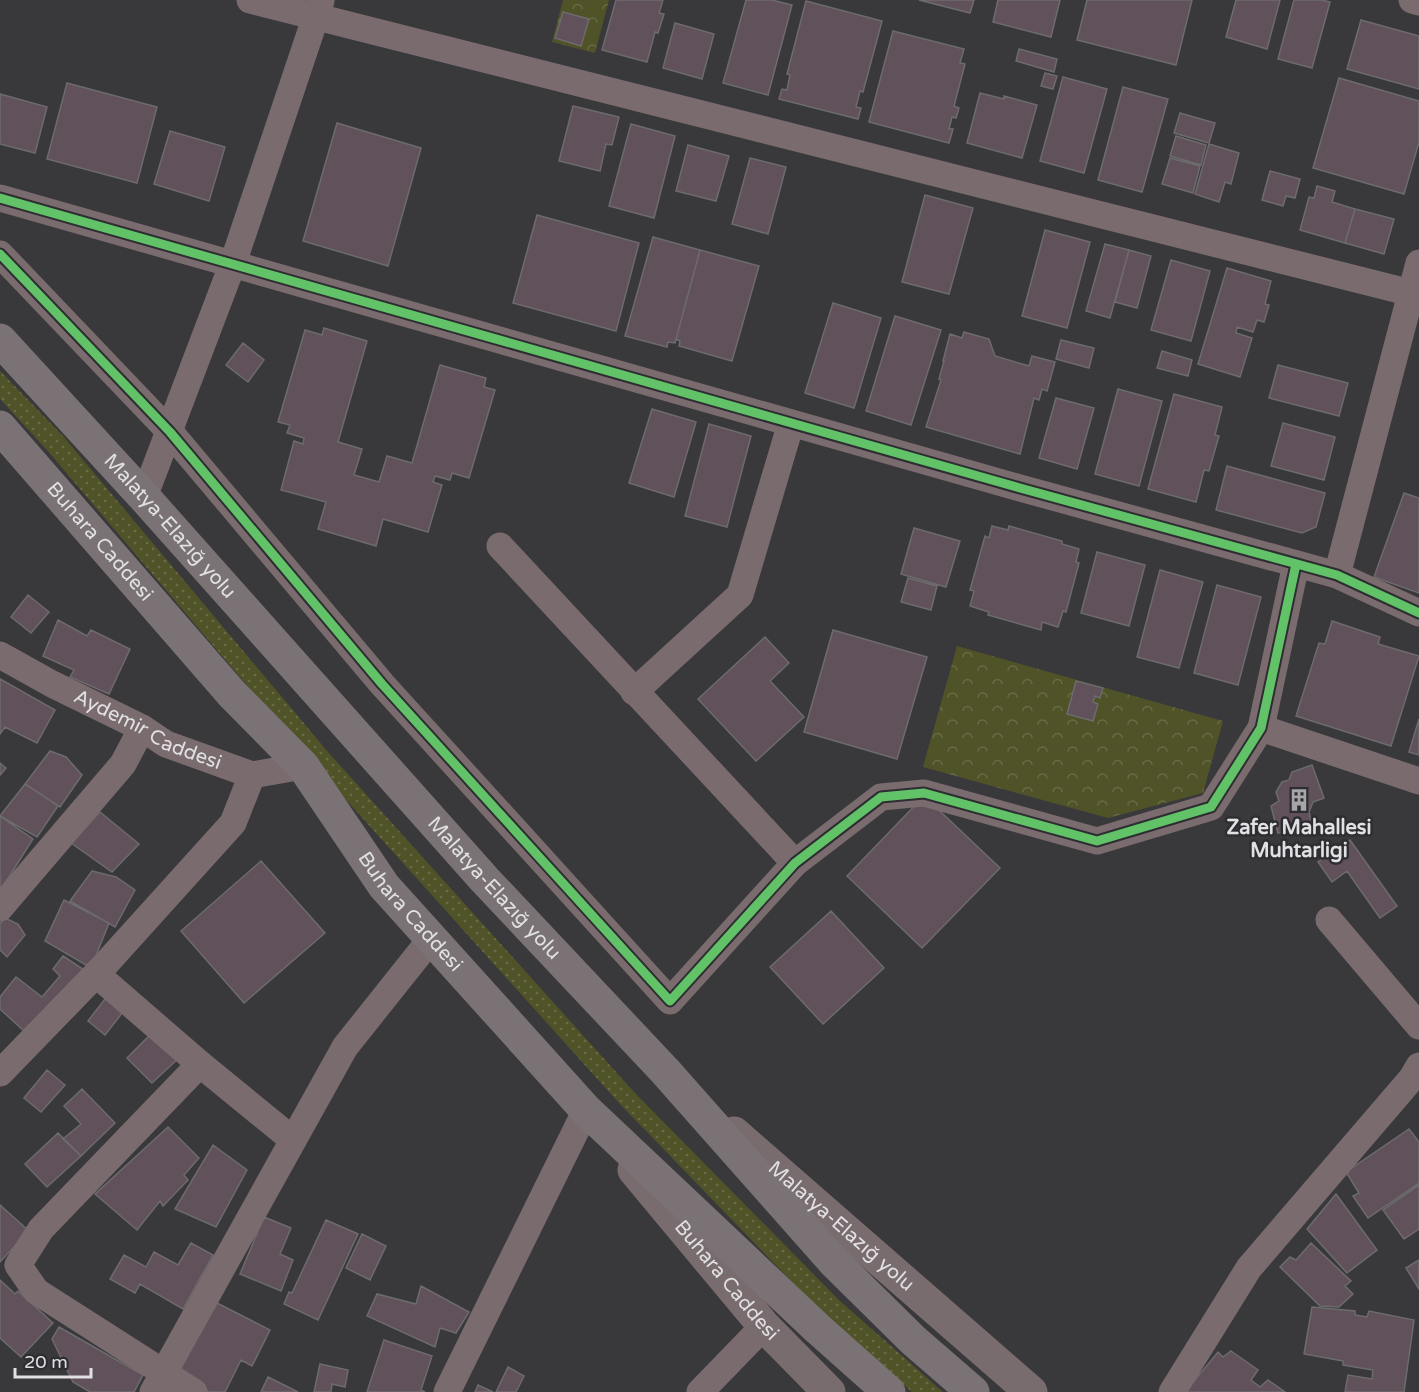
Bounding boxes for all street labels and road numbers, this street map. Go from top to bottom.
street label: Malatya-Elazığ yolu [99,449,241,603]
street label: Buhara Caddesi [42,477,158,606]
street label: Aydemir Caddesi [70,685,225,775]
street label: Malatya-Elazığ yolu [422,812,566,965]
street label: Buhara Caddesi [353,847,467,977]
street label: Malatya-Elazığ yolu [763,1156,919,1296]
street label: Buhara Caddesi [669,1215,784,1346]

